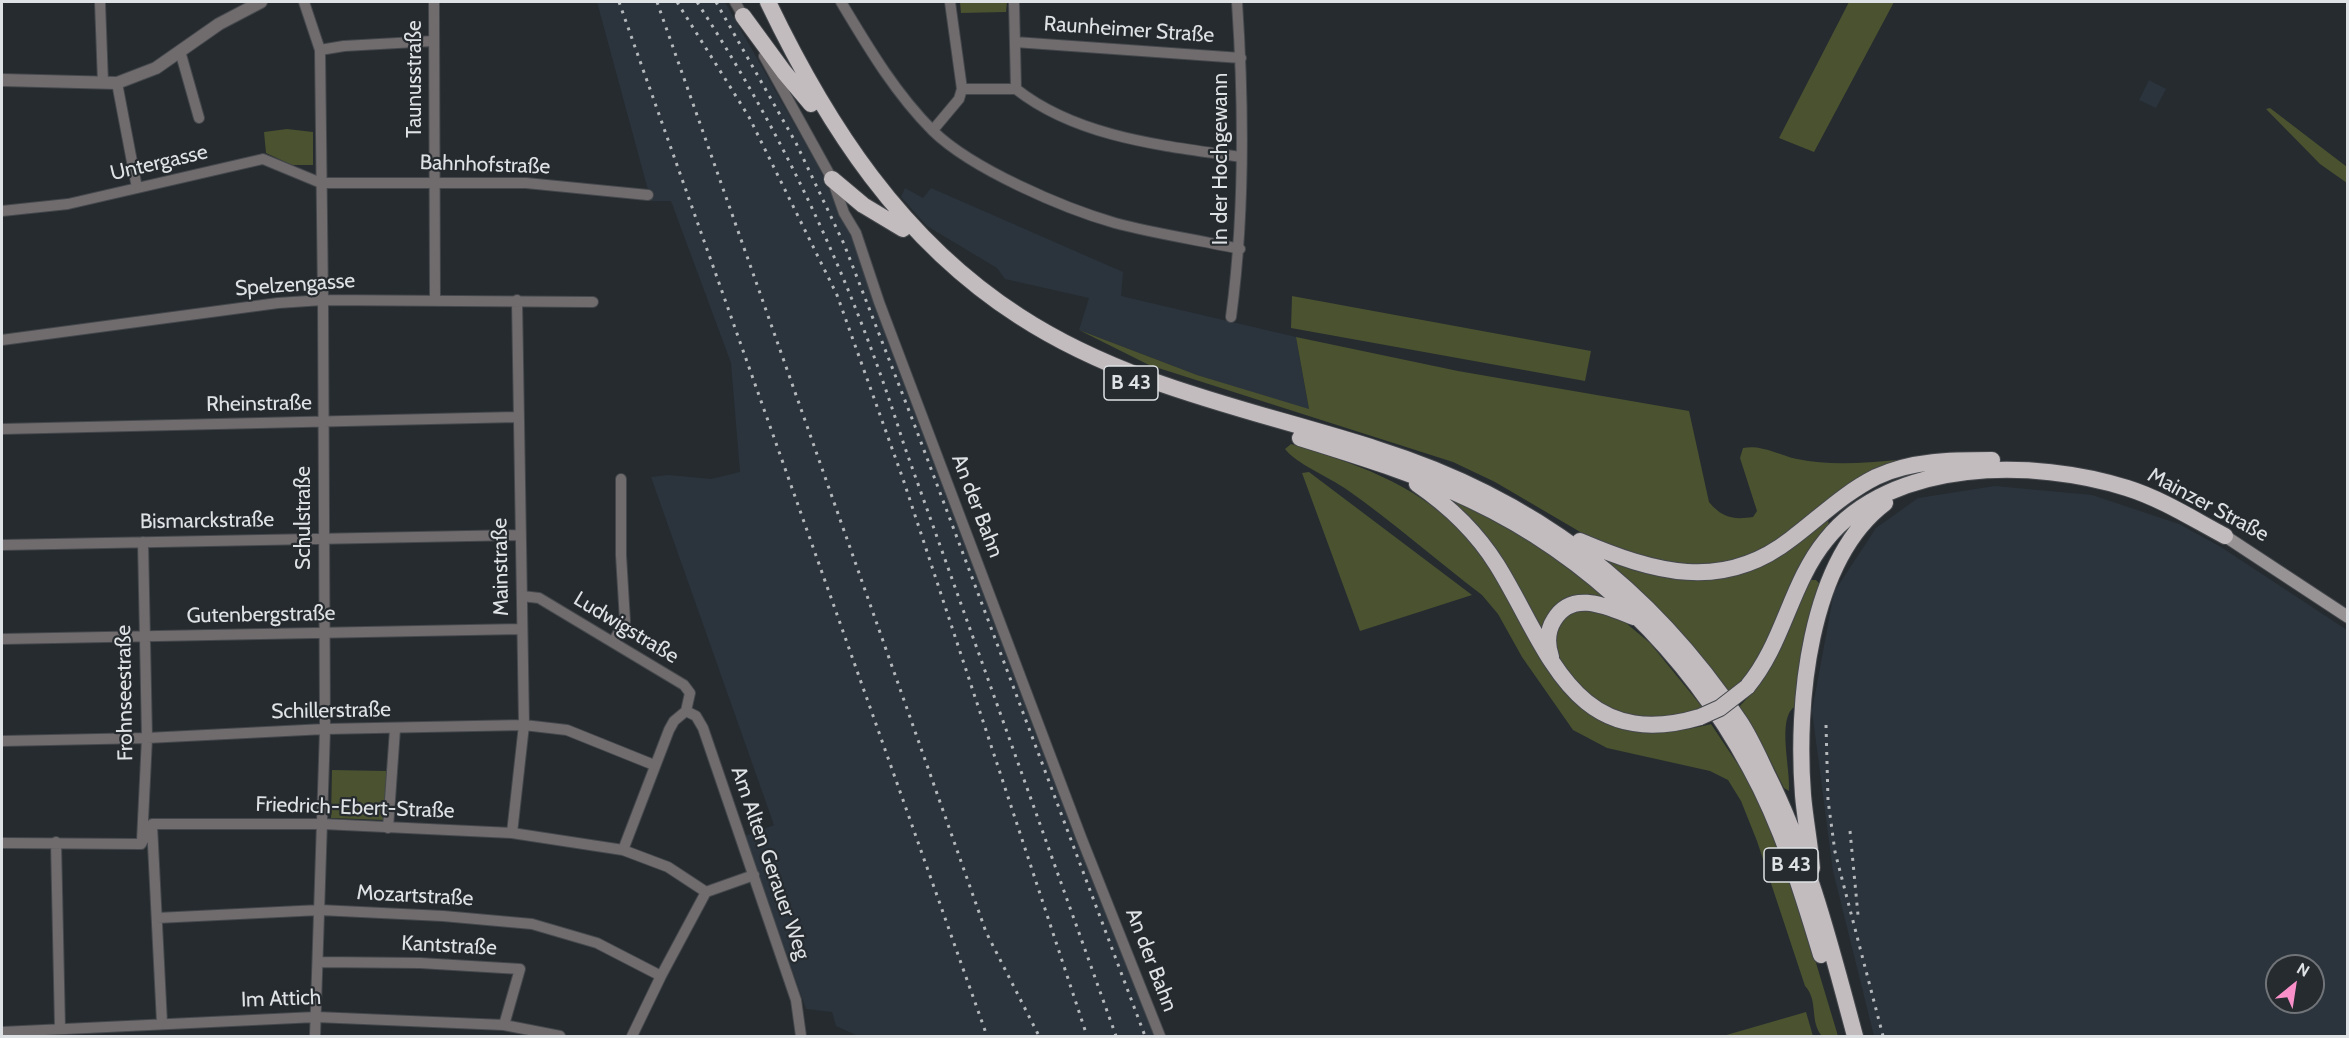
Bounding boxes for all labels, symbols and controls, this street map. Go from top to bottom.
street label: Raunheimer Straße [1043,11,1215,49]
street label: Taunusstraße [402,20,428,138]
street label: In der Hochgewann [1208,73,1234,245]
street label: Untergasse [108,140,210,186]
street label: Bahnhofstraße [419,150,551,180]
street label: Spelzengasse [234,268,356,302]
road number: B 43 [1104,366,1158,400]
street label: Rheinstraße [206,390,312,418]
street label: An der Bahn [946,451,1008,561]
street label: Mainzer Straße [2143,463,2273,547]
street label: Schulstraße [291,466,317,570]
street label: Bismarckstraße [140,507,274,535]
street label: Mainstraße [488,518,514,616]
street label: Ludwigstraße [569,587,683,669]
street label: Gutenbergstraße [186,601,336,629]
street label: Frohnseestraße [111,625,139,761]
street label: Schillerstraße [271,697,391,725]
street label: Am Alten Gerauer Weg [725,763,815,963]
street label: Friedrich-Ebert-Straße [255,792,455,824]
road number: B 43 [1764,848,1818,882]
street label: Mozartstraße [356,880,474,912]
street label: An der Bahn [1120,905,1182,1015]
street label: Kantstraße [401,931,497,961]
north arrow [2265,954,2325,1014]
text: N [2294,959,2313,981]
street label: Im Attich [240,985,322,1013]

